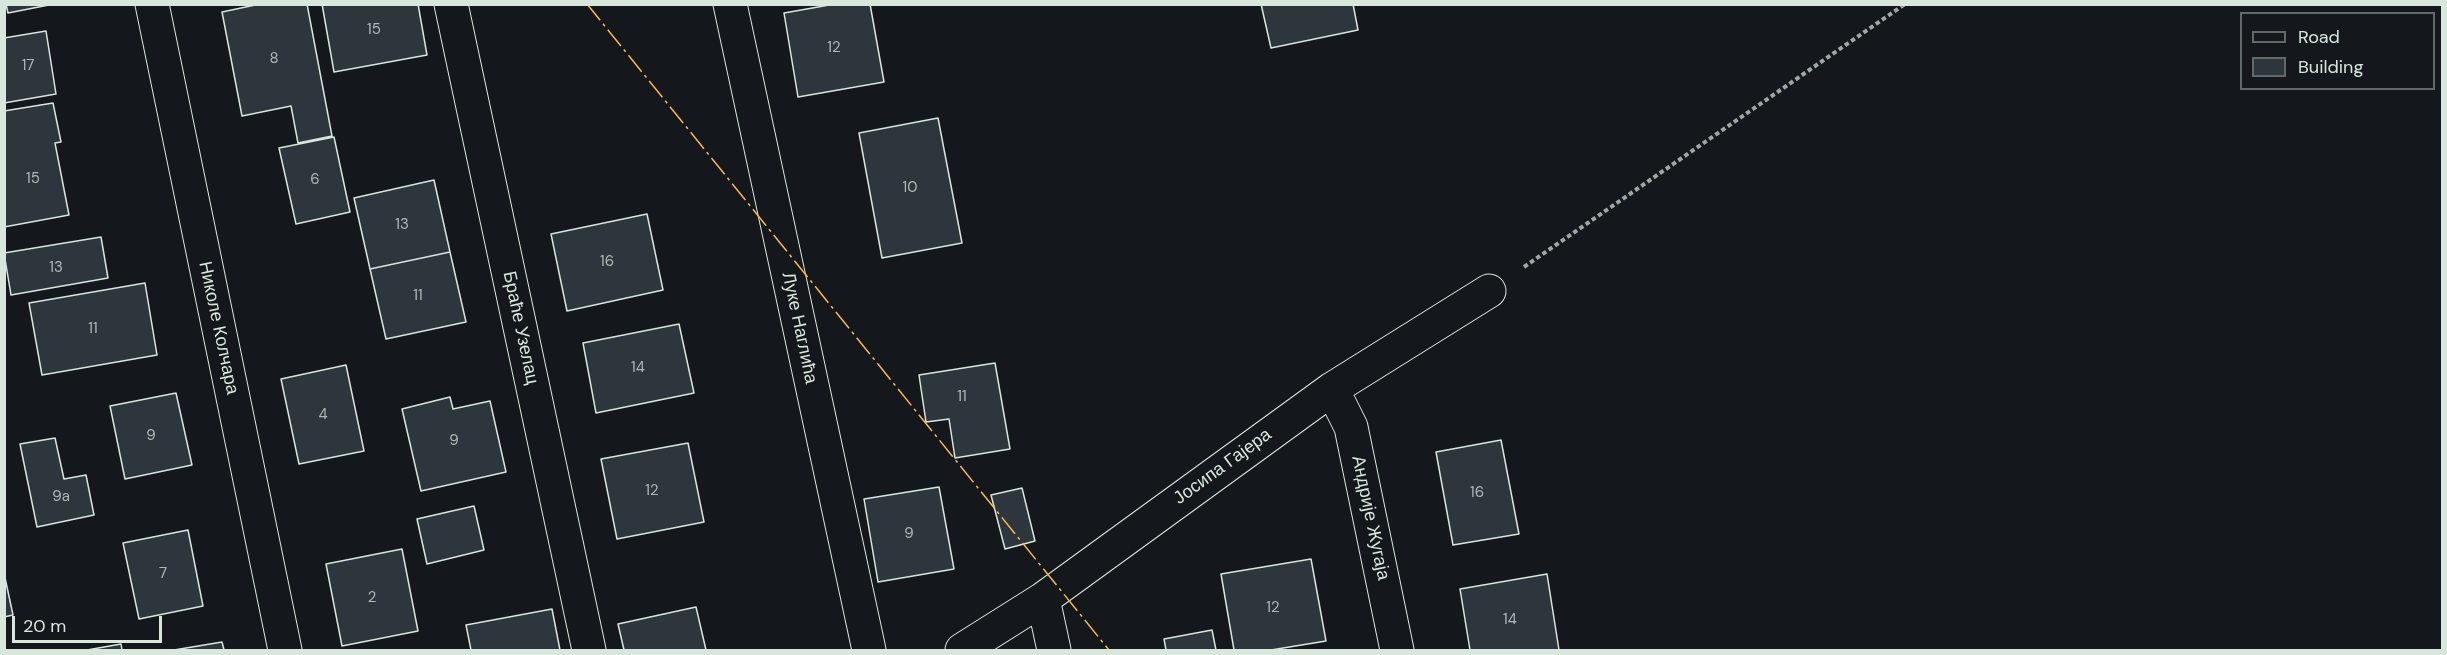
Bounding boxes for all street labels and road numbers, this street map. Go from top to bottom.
street label: Николе Колчара [193,259,243,397]
street label: Браће Узелац [497,269,543,387]
street label: Луке Наглића [777,270,821,386]
street label: Јосипа Гајера [1170,424,1276,510]
street label: Андрије Жугаја [1346,454,1394,582]

